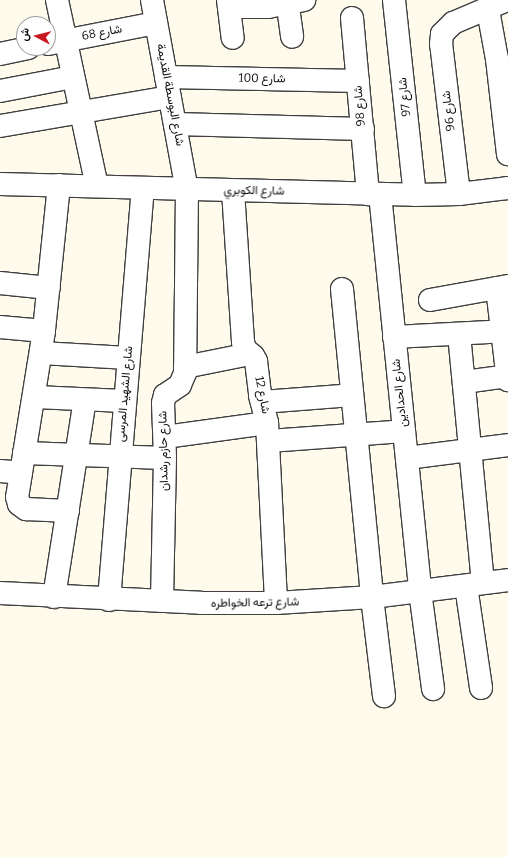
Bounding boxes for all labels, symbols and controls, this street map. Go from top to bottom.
north arrow [16,16,56,56]
street label: شارع 68 [81,22,123,44]
text: ش [17,27,32,42]
street label: شارع البوسطة القديمة [153,43,187,147]
street label: شارع 100 [238,71,286,87]
street label: شارع 97 [396,77,414,117]
street label: شارع 98 [351,85,369,127]
street label: شارع 96 [439,90,459,132]
street label: شارع الكوبري [223,183,285,199]
street label: شارع الشهيد المرسى [114,346,136,442]
street label: شارع الحدادين [389,358,411,428]
street label: شارع 12 [251,375,273,415]
street label: شارع حازم رشدان [156,411,172,491]
street label: شارع ترعه الخواطره [211,595,299,611]

